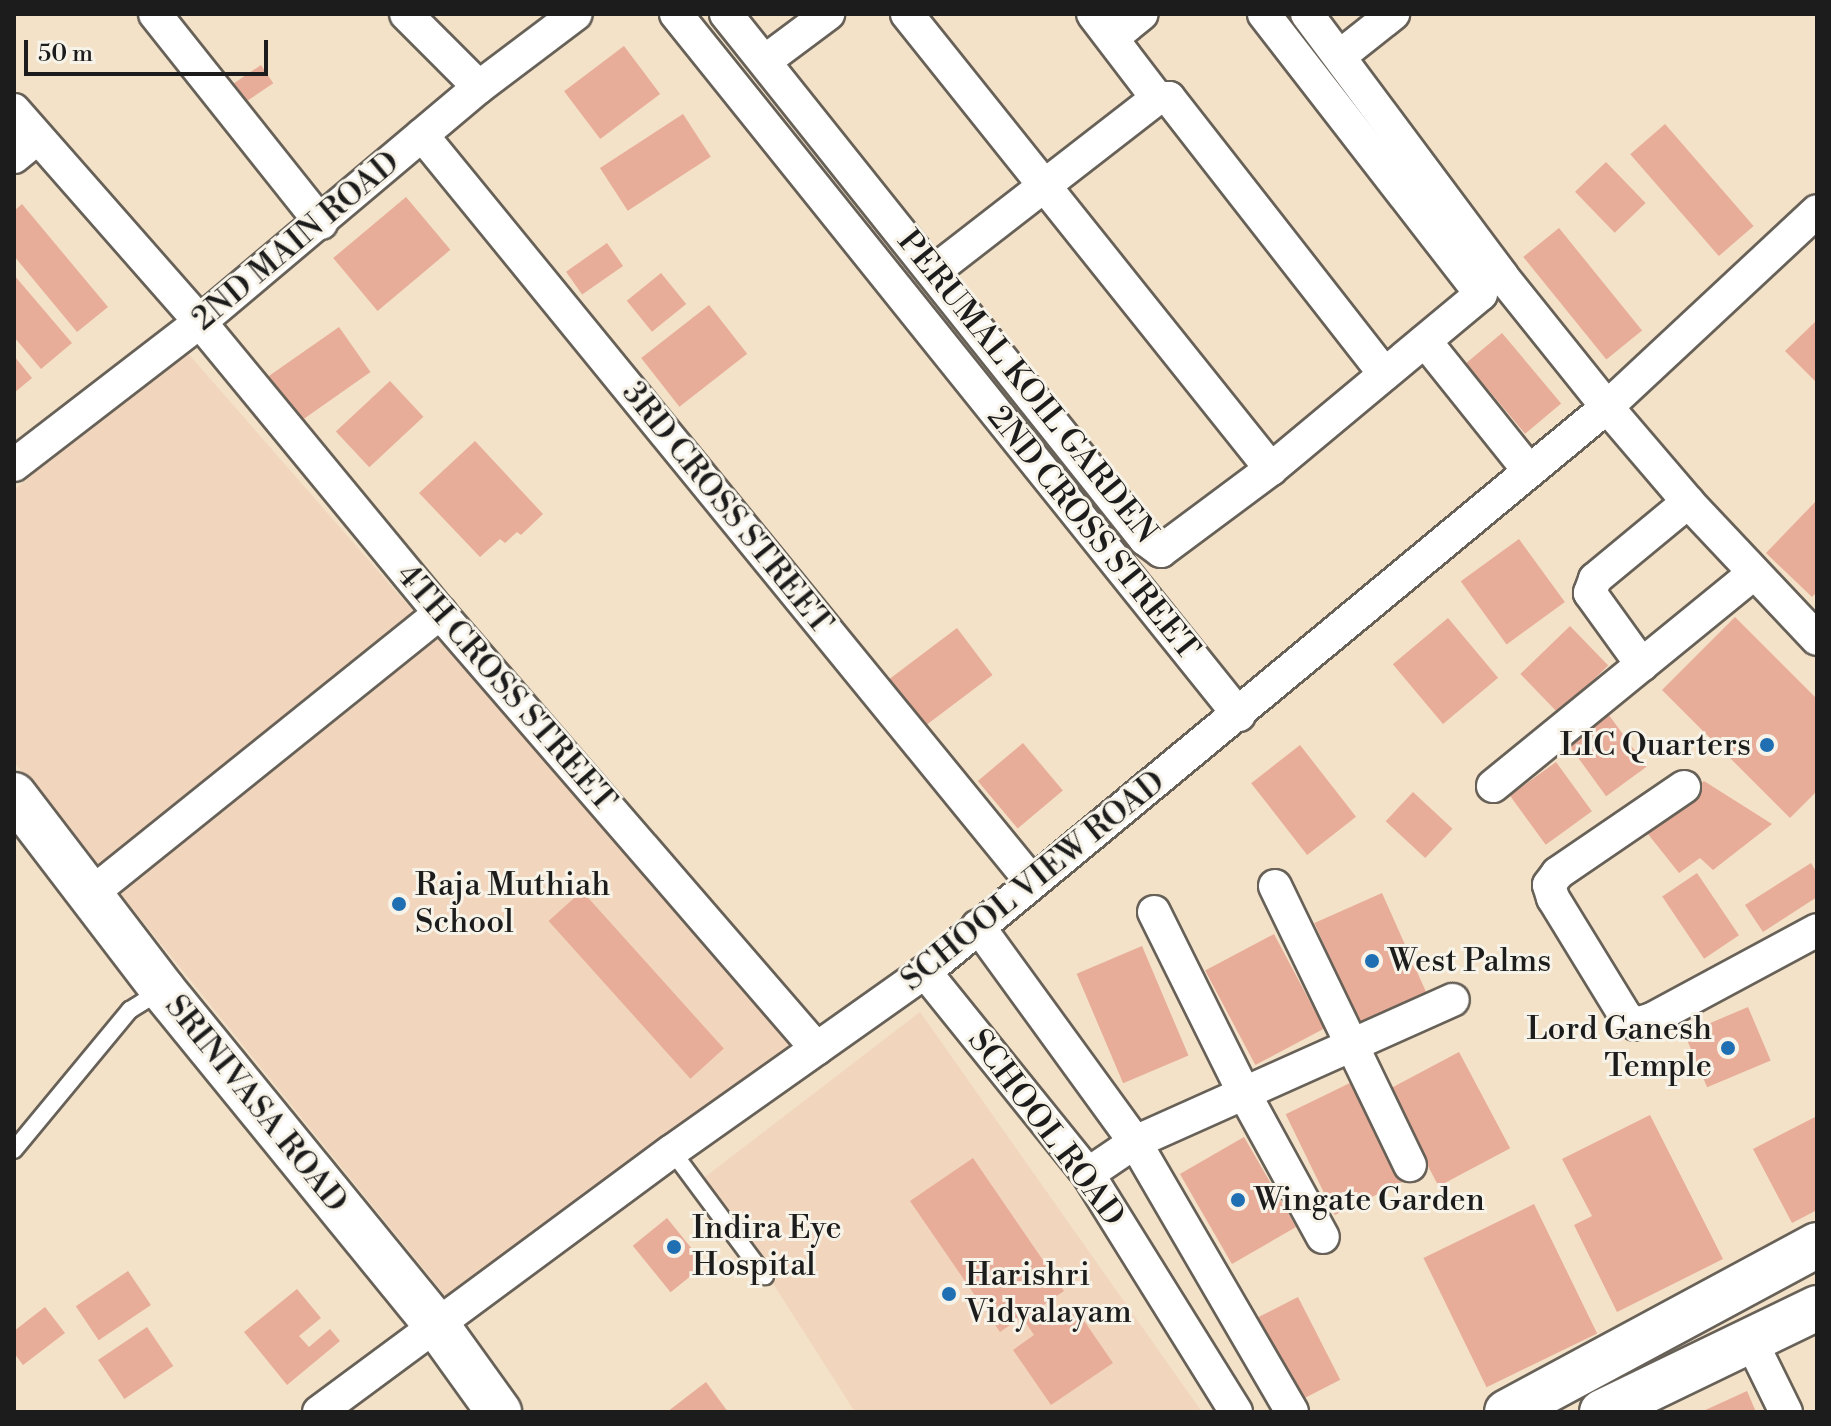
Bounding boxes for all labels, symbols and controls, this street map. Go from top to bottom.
scale bar [28,24,272,74]
text: 50 m [38,39,93,69]
street label: 2ND MAIN ROAD [185,143,407,339]
street label: PERUMAL KOIL GARDEN [889,223,1165,551]
street label: 3RD CROSS STREET [614,374,840,642]
street label: 2ND CROSS STREET [979,399,1207,667]
street label: 4TH CROSS STREET [388,556,624,820]
place label: LIC Quarters [1560,726,1751,764]
marker: LIC Quarters [1758,736,1776,754]
street label: SCHOOL VIEW ROAD [893,763,1173,999]
place label: Raja Muthiah School [415,867,610,942]
marker: Raja Muthiah School [390,895,408,913]
place label: West Palms [1388,942,1551,980]
marker: West Palms [1363,952,1381,970]
street label: SRINIVASA ROAD [157,988,355,1220]
place label: Lord Ganesh Temple [1526,1011,1712,1086]
street label: SCHOOL ROAD [960,1022,1132,1234]
marker: Lord Ganesh Temple [1719,1039,1737,1057]
place label: Wingate Garden [1254,1181,1485,1219]
marker: Wingate Garden [1229,1191,1247,1209]
place label: Indira Eye Hospital [692,1210,842,1285]
marker: Indira Eye Hospital [663,1236,685,1258]
place label: Harishri Vidyalayam [965,1257,1132,1332]
marker: Harishri Vidyalayam [940,1285,958,1303]

